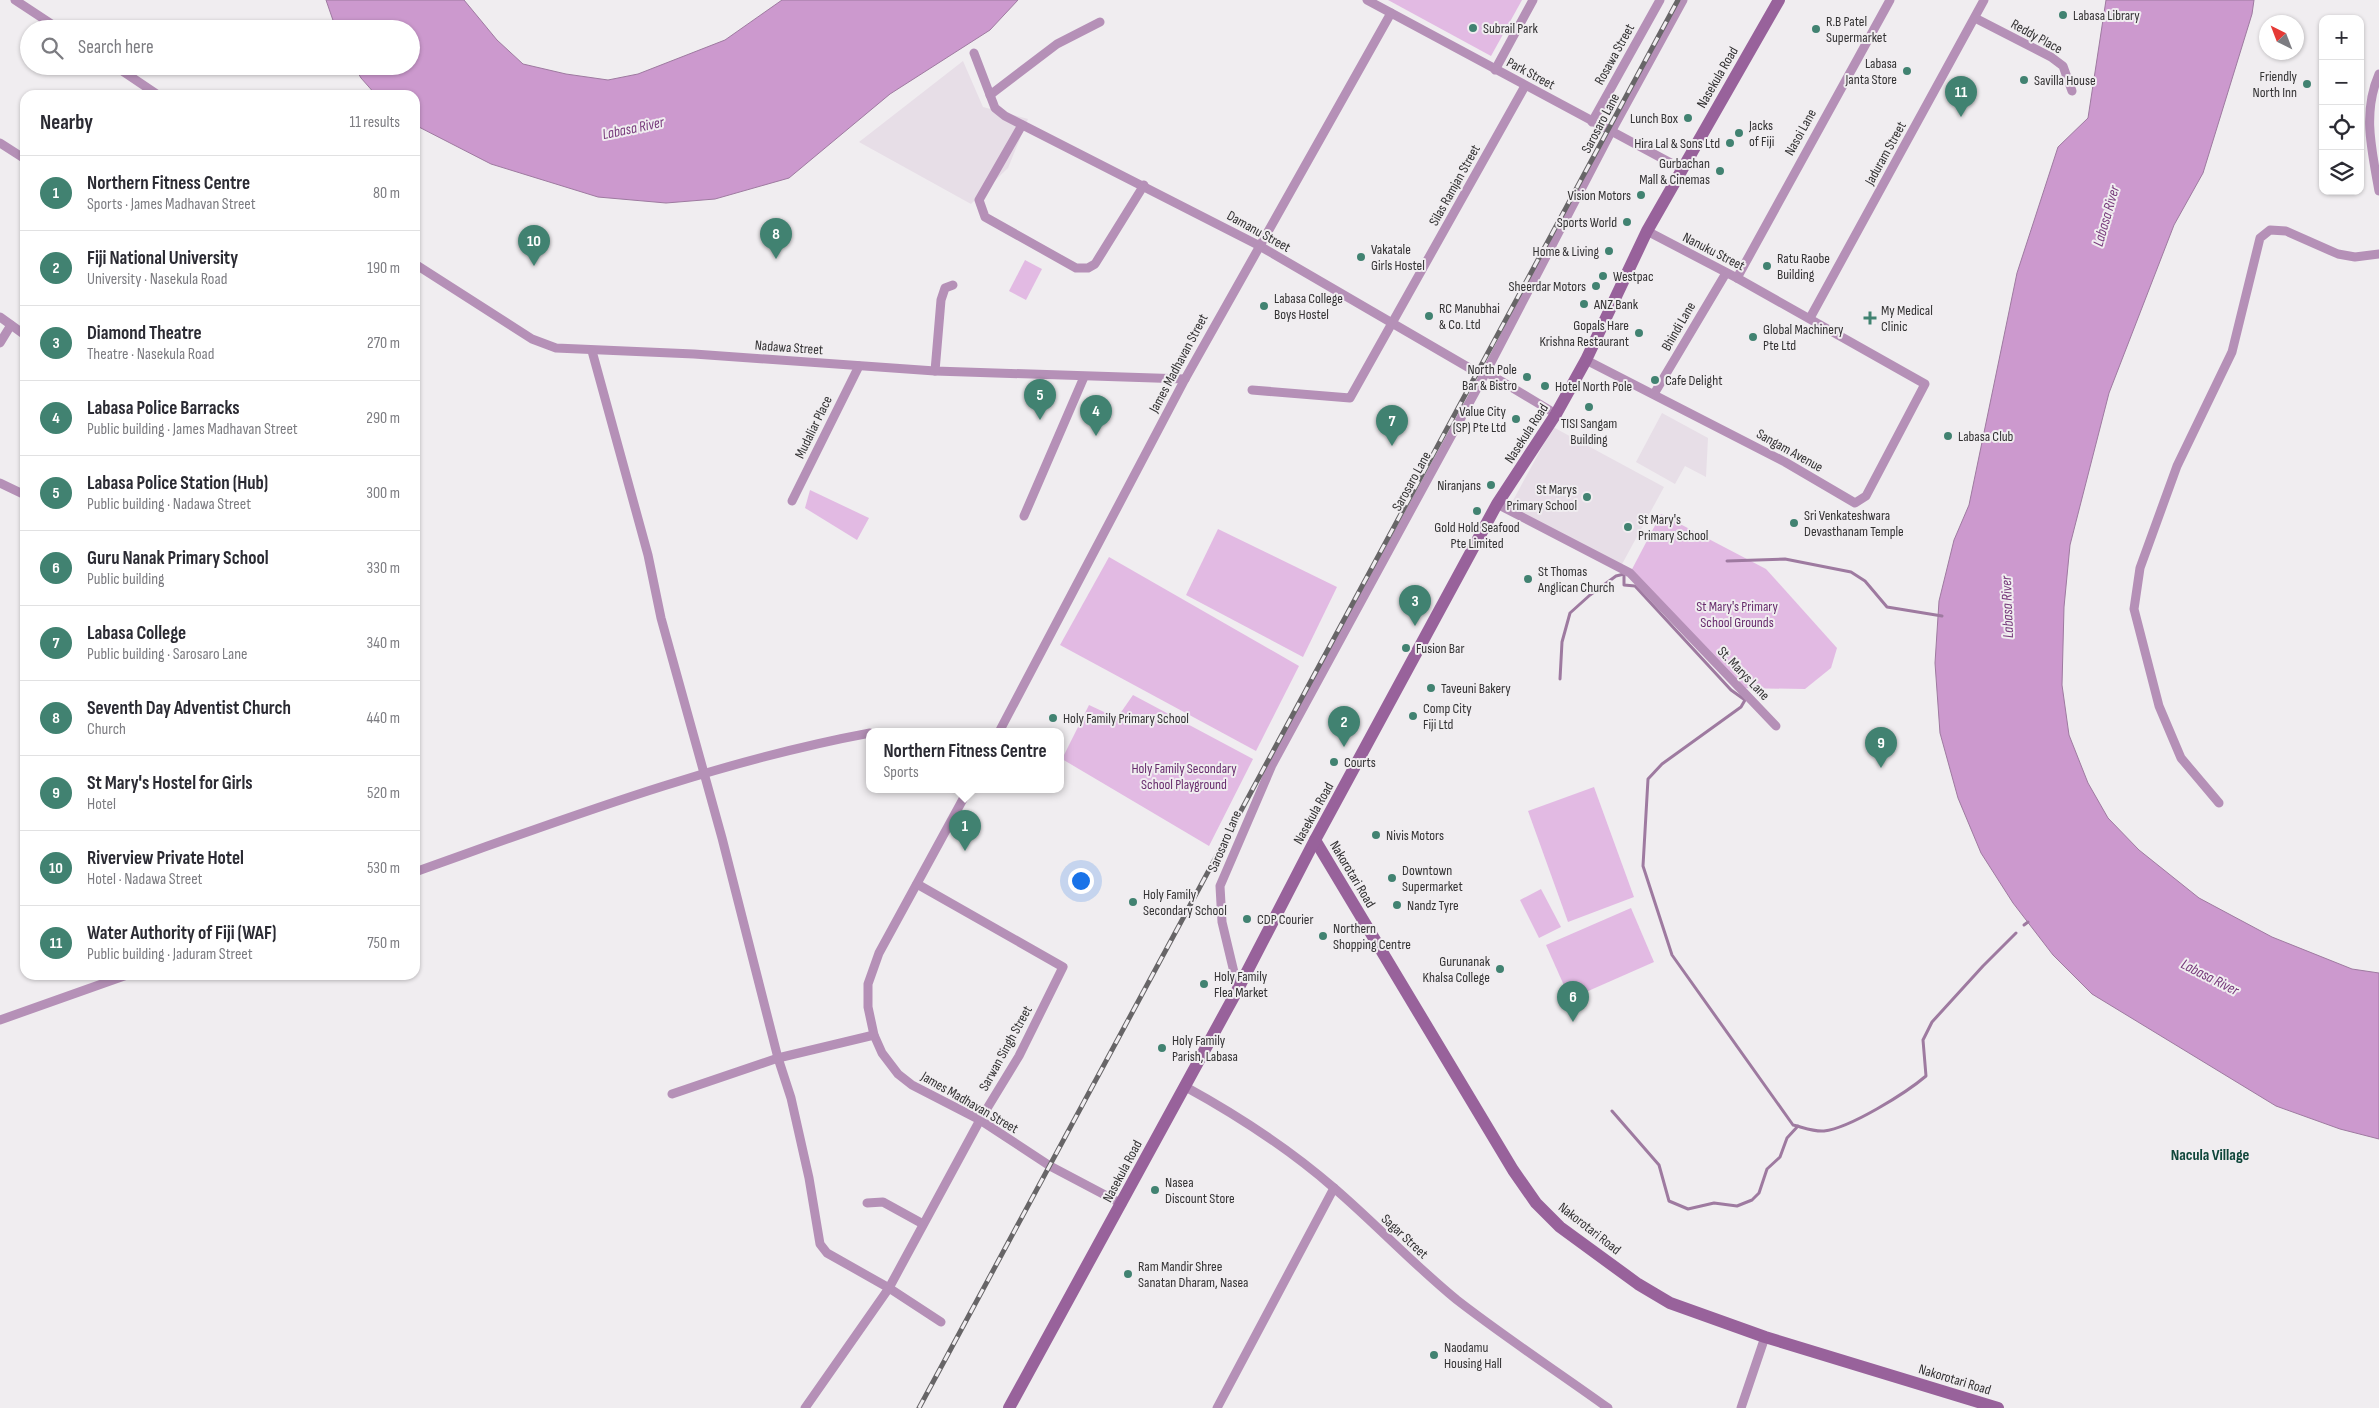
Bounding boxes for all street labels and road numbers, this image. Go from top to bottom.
street label: Reddy Place [2008,15,2066,58]
street label: Rosawa Street [1591,21,1638,88]
street label: Nasekula Road [1693,43,1742,111]
street label: Park Street [1504,54,1558,93]
street label: Sarosaro Lane [1578,90,1623,156]
street label: Nasoi Lane [1781,106,1820,158]
street label: Jaduram Street [1861,119,1910,189]
street label: Silas Ramjan Street [1425,142,1484,229]
street label: Damanu Street [1224,207,1294,256]
street label: Nanuku Street [1680,229,1748,274]
street label: Bhindi Lane [1658,299,1699,354]
street label: James Madhavan Street [1145,311,1212,416]
street label: Nadawa Street [754,337,824,358]
street label: Mudaliar Place [791,393,836,461]
street label: Nasekula Road [1501,400,1552,466]
street label: Sangam Avenue [1753,425,1826,476]
street label: Sarosaro Lane [1388,449,1435,514]
street label: St. Marys Lane [1714,643,1773,704]
street label: Nasekula Road [1290,779,1337,847]
street label: Sarosaro Lane [1204,808,1245,875]
street label: Nakorotari Road [1326,838,1379,911]
street label: Sarwan Singh Street [975,1003,1036,1094]
street label: James Madhavan Street [917,1067,1021,1137]
street label: Nasekula Road [1099,1137,1146,1205]
street label: Nakorotari Road [1555,1199,1625,1258]
street label: Sagar Street [1378,1210,1432,1262]
street label: Nakorotari Road [1917,1360,1993,1399]

